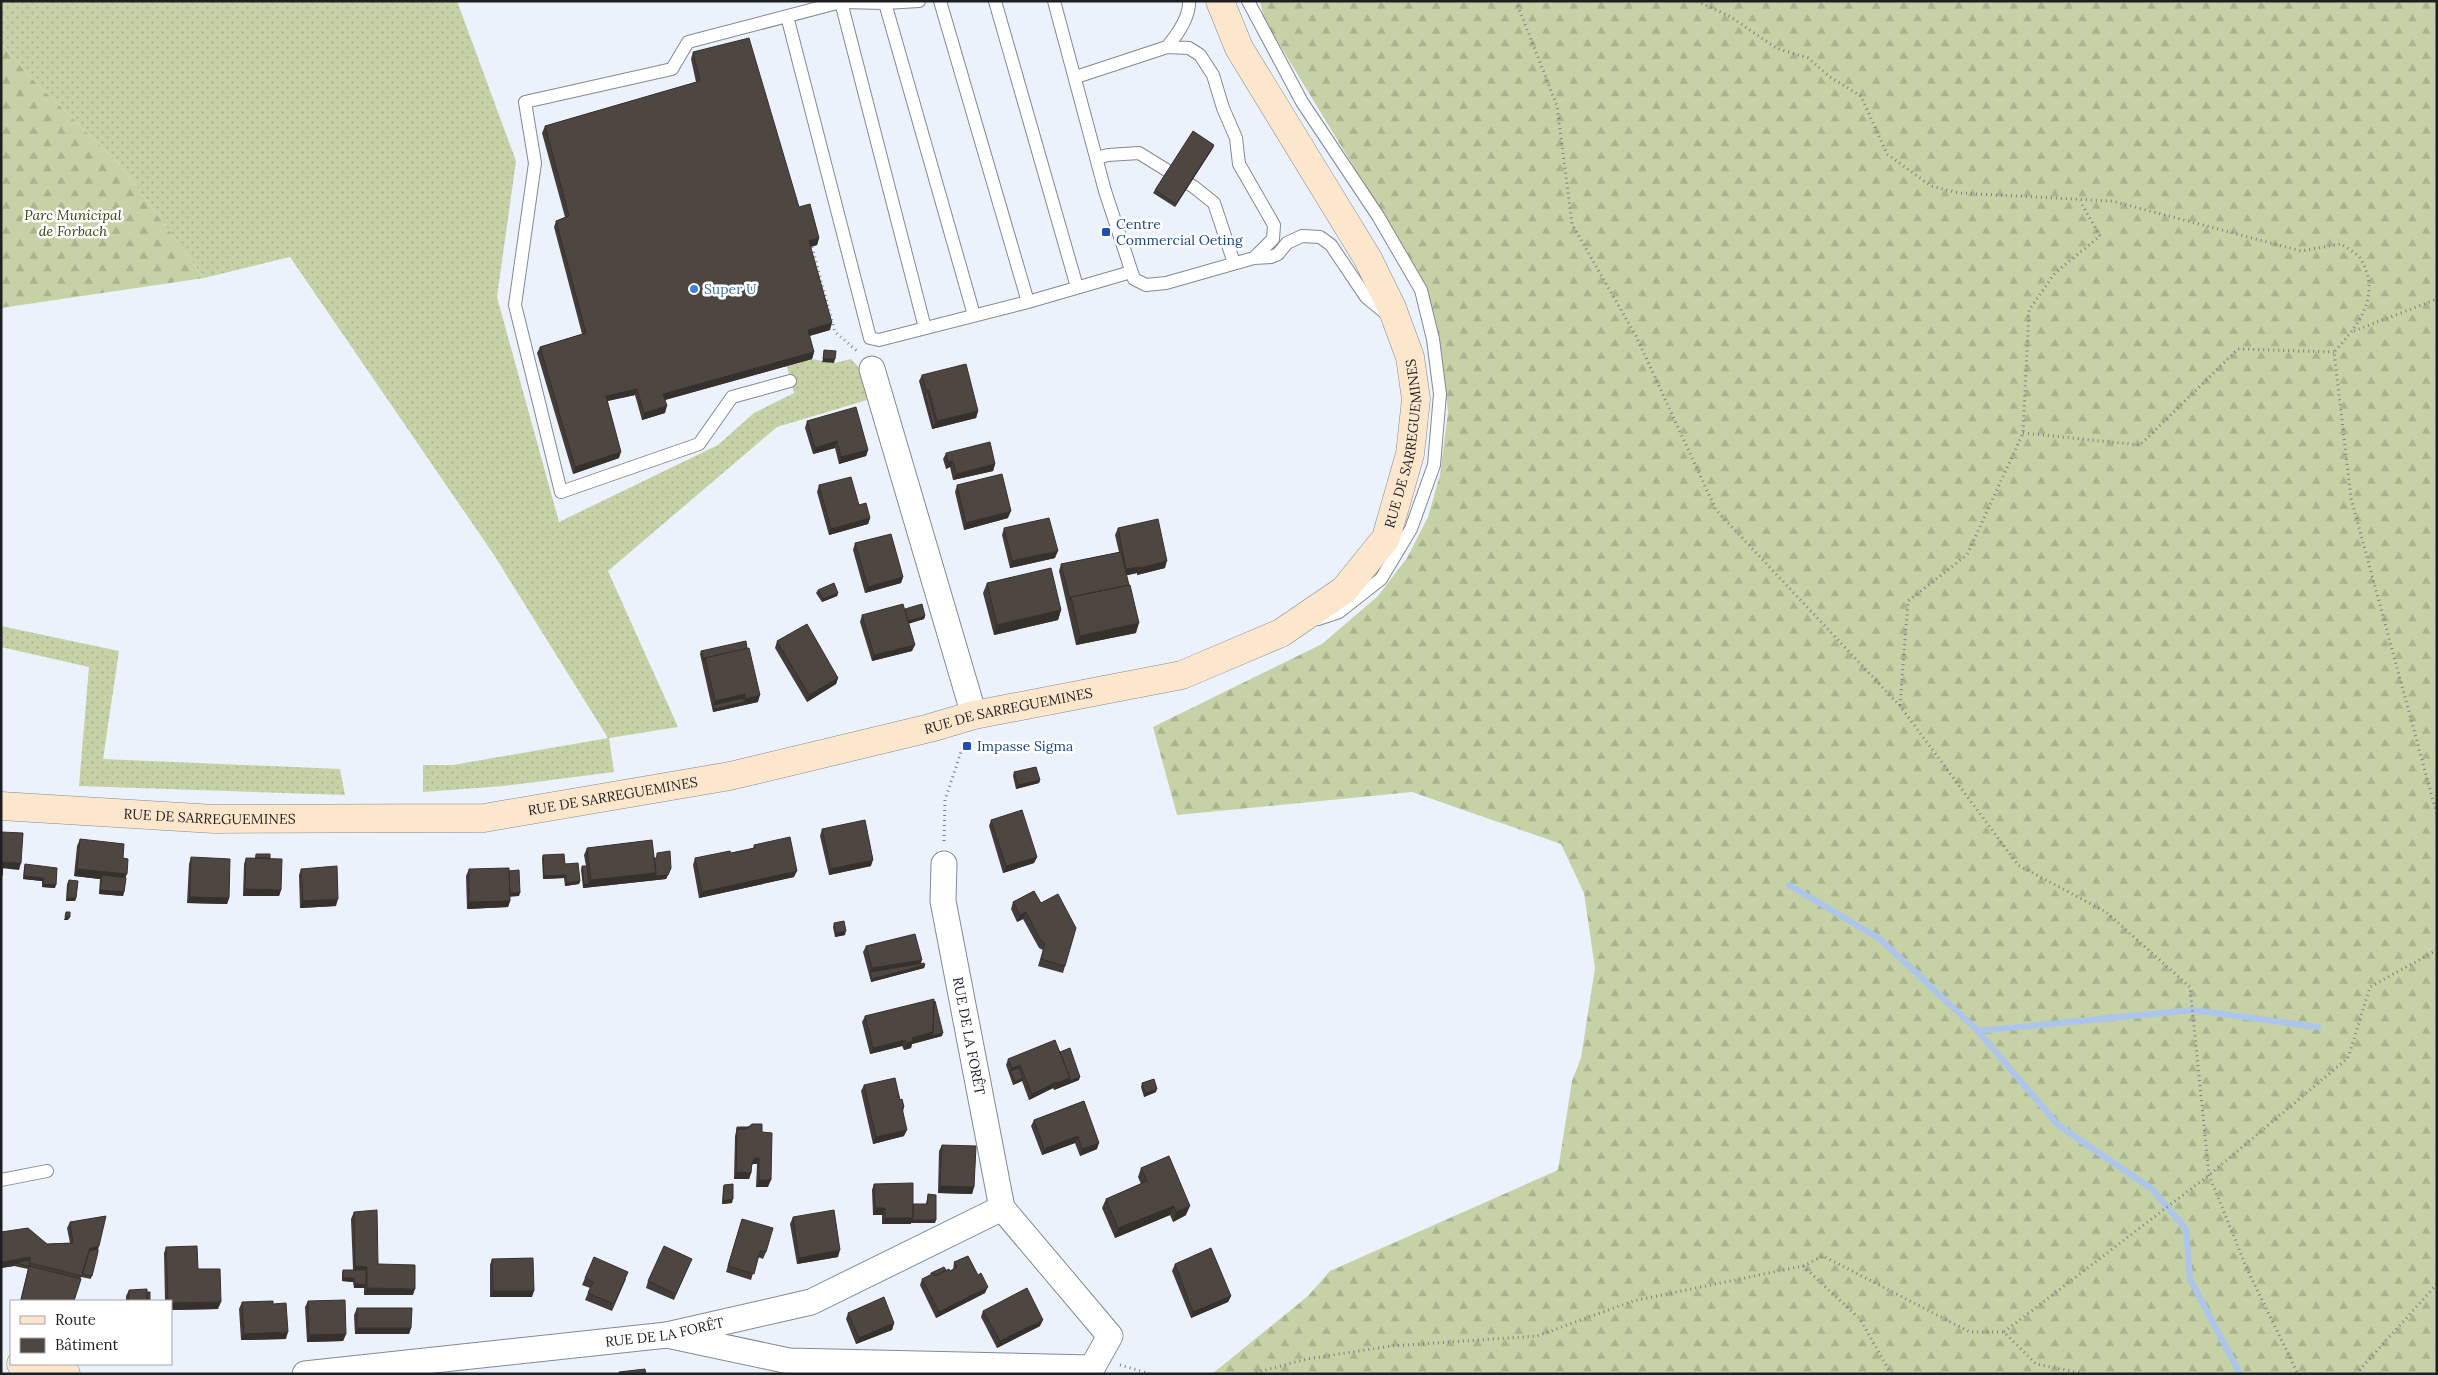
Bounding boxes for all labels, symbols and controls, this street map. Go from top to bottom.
park label: Parc Municipal de Forbach [24,206,122,240]
place label: Centre Commercial Oeting [1116,215,1243,249]
marker: Centre Commercial Oeting [1100,226,1112,238]
place label: Super U [704,280,757,298]
marker: Super U [688,283,700,295]
street label: RUE DE SARREGUEMINES [1380,358,1426,530]
street label: RUE DE SARREGUEMINES [922,683,1094,738]
place label: Impasse Sigma [977,737,1073,755]
marker: Impasse Sigma [961,740,973,752]
street label: RUE DE SARREGUEMINES [526,773,699,819]
street label: RUE DE SARREGUEMINES [123,805,296,828]
street label: RUE DE LA FORÊT [949,975,989,1097]
legend [10,1300,172,1365]
text: Route [55,1310,96,1329]
street label: RUE DE LA FORÊT [604,1313,726,1351]
text: Bâtiment [55,1335,118,1354]

